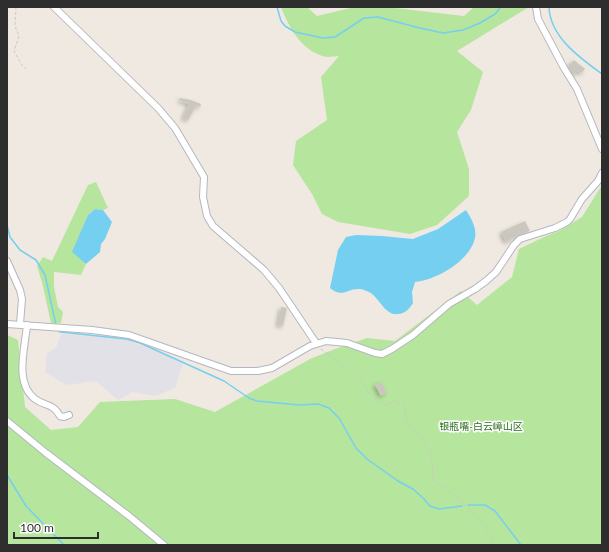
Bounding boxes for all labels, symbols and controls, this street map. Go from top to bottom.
park label: 银瓶嘴-白云嶂山区 [439,420,523,432]
scale bar [14,514,98,540]
text: 100 m [20,520,54,535]

